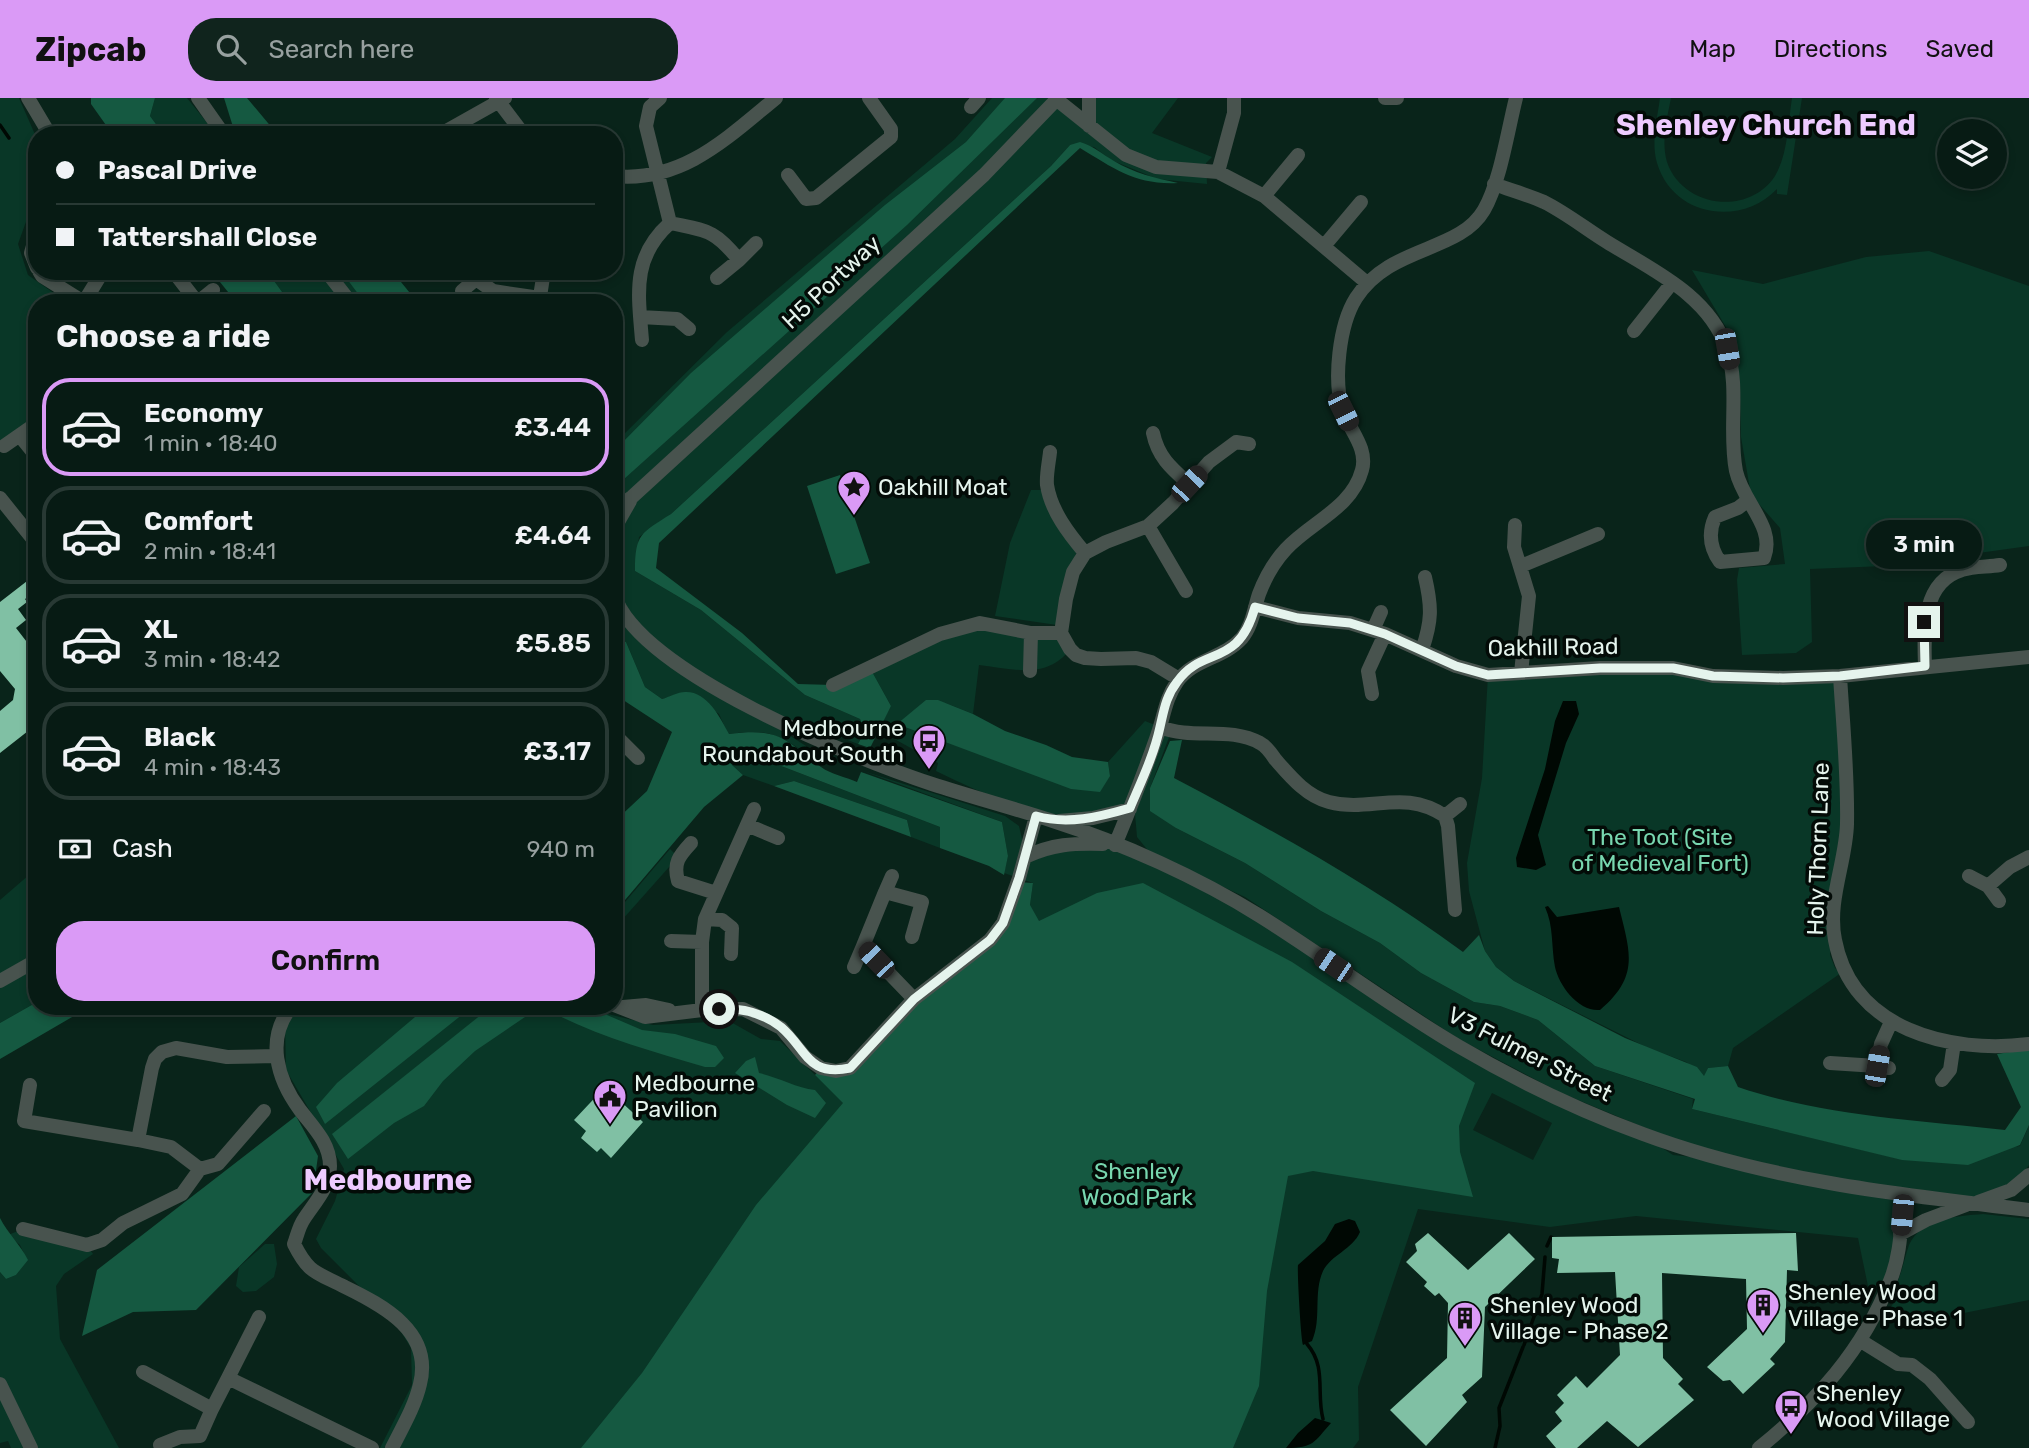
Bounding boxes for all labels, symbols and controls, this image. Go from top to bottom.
search box [188,18,678,81]
text: Zipcab [35,30,146,69]
icon: search [212,30,250,68]
text: Search here [268,34,414,65]
text: Map [1689,35,1736,63]
text: Directions [1774,35,1887,63]
text: Saved [1925,35,1994,63]
district label: Shenley Church End [1616,107,1916,143]
map controls [1937,119,2007,189]
button: layers [1937,119,2007,189]
text: Pascal Drive [98,155,257,186]
text: Tattershall Close [98,222,317,253]
street label: H5 Portway [776,229,886,335]
text: Choose a ride [56,317,270,355]
car [1714,326,1741,372]
car [1325,388,1362,434]
icon: car [60,396,123,459]
text: Economy [144,398,263,429]
text: £3.44 [514,412,591,443]
text: 1 min · 18:40 [144,429,278,457]
car [1167,461,1212,507]
place icon: Oakhill Moat [835,468,873,517]
place label: Oakhill Moat [878,473,1008,501]
icon: car [60,504,123,567]
text: Comfort [144,506,253,537]
text: £4.64 [515,520,591,551]
callout: 3 min [1866,520,1982,570]
text: 3 min [1893,530,1955,558]
text: 2 min · 18:41 [144,537,276,565]
route end [1908,606,1940,638]
icon: car [60,612,123,675]
text: XL [144,614,177,645]
text: £5.85 [516,628,591,659]
street label: Oakhill Road [1487,632,1619,662]
text: 3 min · 18:42 [144,645,280,673]
place label: Medbourne Roundabout South [702,714,904,768]
icon: car [60,720,123,783]
text: Black [144,722,216,753]
bus stop icon: Medbourne Roundabout South [910,722,948,771]
text: £3.17 [523,736,591,767]
text: 4 min · 18:43 [144,753,281,781]
street label: Holy Thorn Lane [1801,762,1835,936]
park label: The Toot (Site of Medieval Fort) [1571,823,1749,877]
icon: cash [56,830,94,868]
text: Cash [112,833,173,864]
text: 940 m [527,835,595,863]
button: Confirm [56,921,595,1001]
car [854,938,899,982]
car [1310,945,1357,985]
route start [703,993,735,1025]
street label: V3 Fulmer Street [1443,1000,1617,1108]
car [1864,1043,1891,1089]
place label: Medbourne Pavilion [634,1069,755,1123]
public building icon: Medbourne Pavilion [591,1077,629,1126]
park label: Shenley Wood Park [1081,1157,1193,1211]
district label: Medbourne [304,1162,472,1198]
car [1890,1193,1915,1237]
place label: Shenley Wood Village - Phase 1 [1788,1278,1963,1332]
building icon: Shenley Wood Village - Phase 1 [1744,1286,1782,1335]
place label: Shenley Wood Village - Phase 2 [1490,1291,1669,1345]
building icon: Shenley Wood Village - Phase 2 [1446,1299,1484,1348]
place label: Shenley Wood Village [1816,1379,1950,1433]
bus stop icon: Shenley Wood Village [1772,1387,1810,1436]

